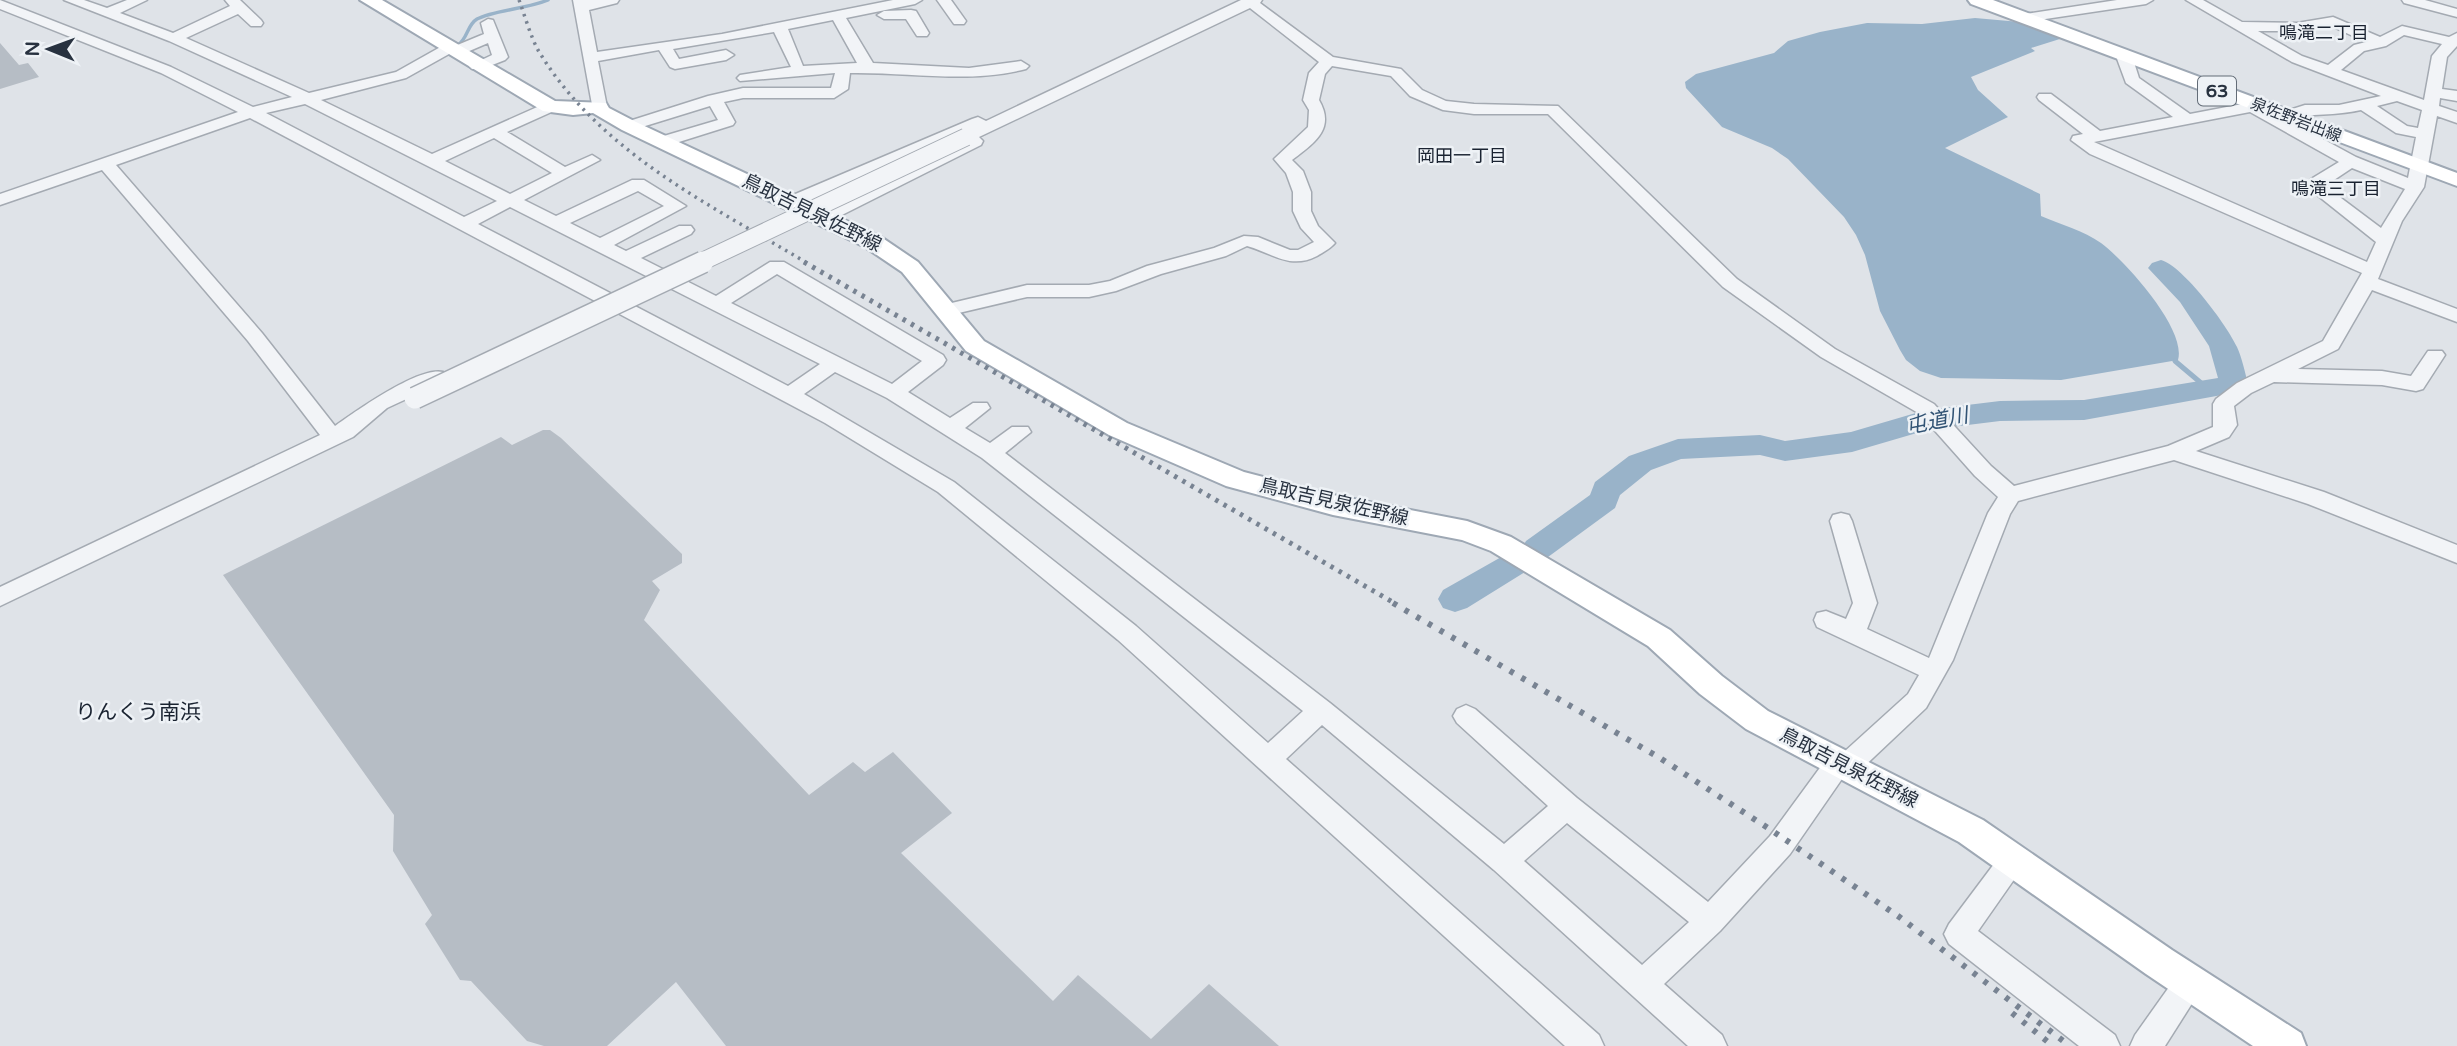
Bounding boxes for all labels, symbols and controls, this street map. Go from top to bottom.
north arrow [14,14,84,84]
district label: 鳴滝二丁目 [2279,22,2369,44]
text: N [22,41,44,57]
road number: 63 [2198,76,2236,106]
street label: 泉佐野岩出線 [2248,93,2344,147]
district label: 岡田一丁目 [1417,145,1507,167]
street label: 鳥取吉見泉佐野線 [739,170,885,256]
district label: 鳴滝三丁目 [2291,178,2381,200]
water label: 屯道川 [1904,402,1972,439]
street label: 鳥取吉見泉佐野線 [1257,474,1411,530]
district label: りんくう南浜 [75,700,201,725]
street label: 鳥取吉見泉佐野線 [1776,724,1922,812]

